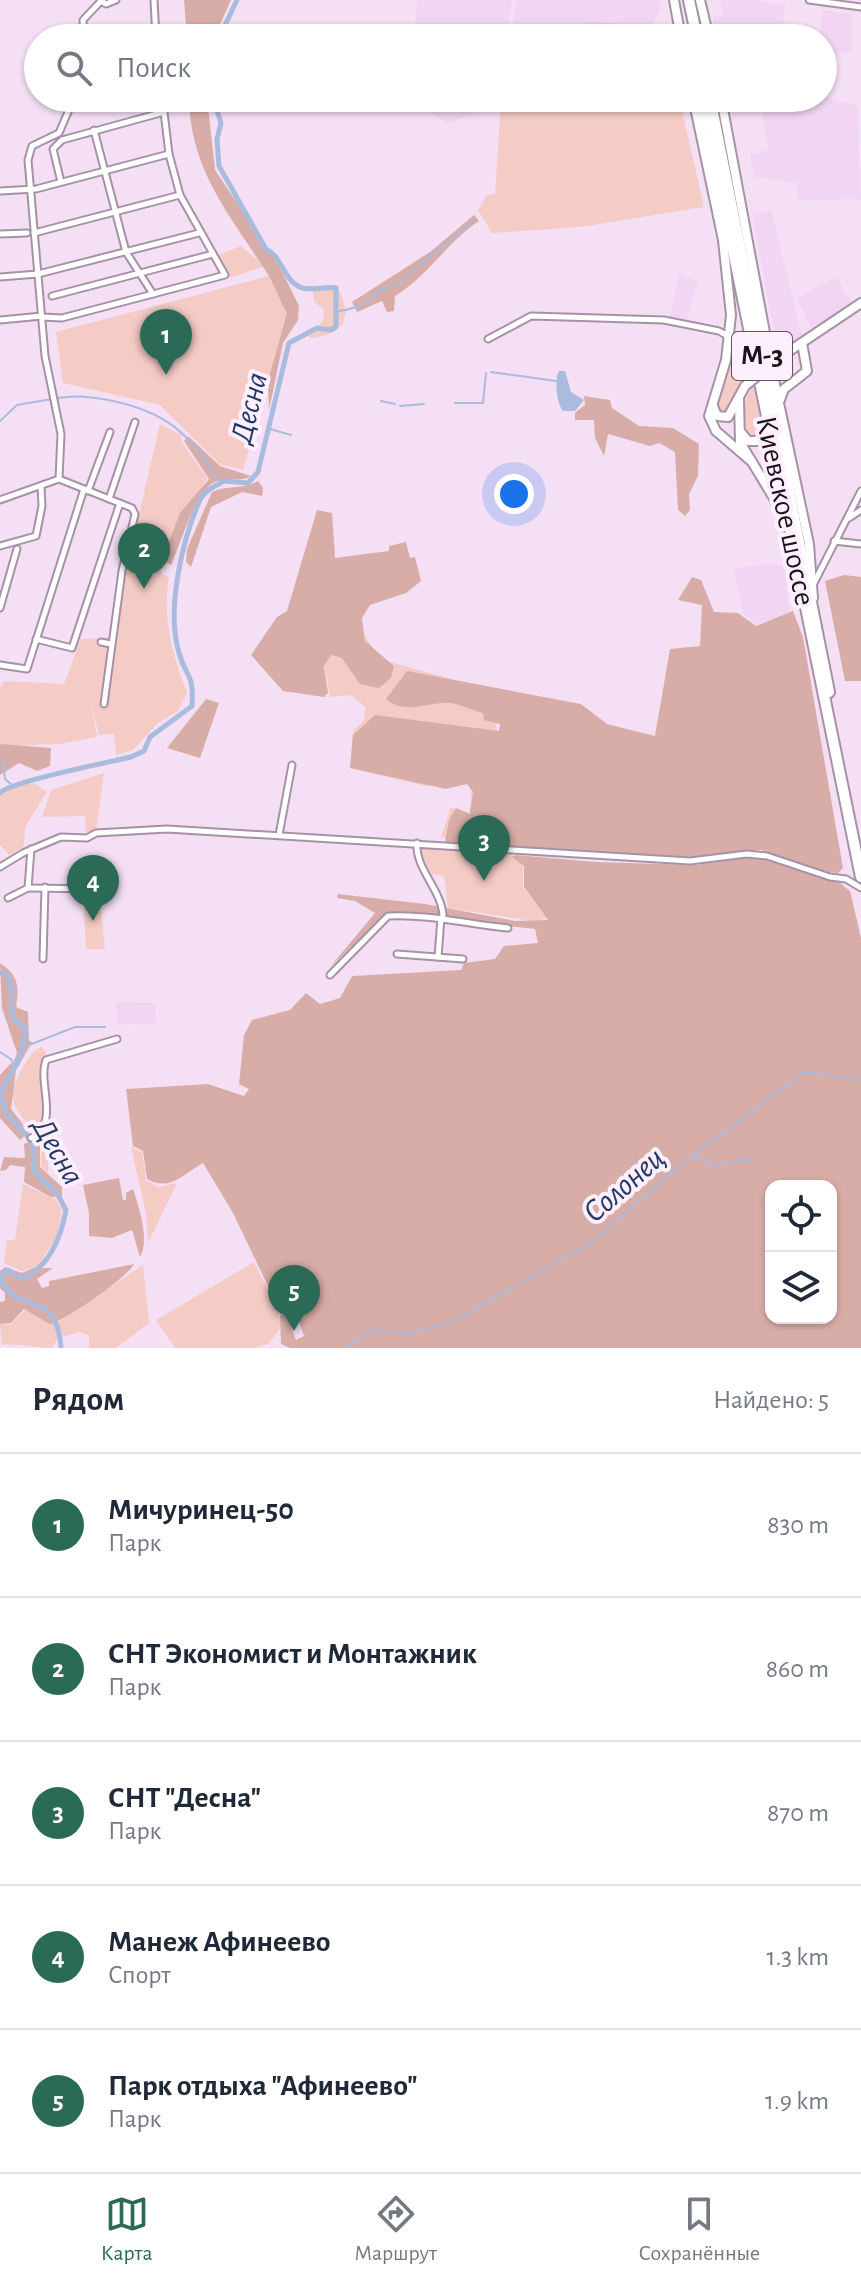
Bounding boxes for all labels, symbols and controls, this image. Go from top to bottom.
search box [24,24,837,112]
icon: search [52,46,96,90]
text: Поиск [116,53,191,83]
pin: 1 [140,309,192,375]
road number: М-3 [732,332,792,380]
water label: Десна [225,369,273,448]
street label: Киевское шоссе [750,414,820,608]
your location [494,474,534,514]
pin: 2 [118,523,170,589]
pin: 3 [458,815,510,881]
pin: 4 [67,855,119,921]
water label: Десна [26,1111,90,1190]
water label: Солонец [577,1141,671,1229]
map controls [765,1180,837,1324]
button: locate [765,1180,837,1252]
button: layers [765,1252,837,1324]
pin: 5 [268,1265,320,1331]
text: Рядом [32,1383,124,1417]
text: Найдено: 5 [713,1387,829,1413]
text: Мичуринец-50 [108,1495,294,1525]
text: 1 [53,1512,63,1538]
text: 830 m [767,1512,829,1538]
text: Парк [108,1530,161,1556]
text: СНТ Экономист и Монтажник [108,1639,477,1669]
text: 2 [52,1656,64,1682]
text: 860 m [766,1656,829,1682]
text: Парк [108,1674,161,1700]
text: СНТ "Десна" [108,1783,261,1813]
text: 3 [52,1800,64,1826]
text: 870 m [767,1800,829,1826]
text: Парк [108,1818,161,1844]
text: Манеж Афинеево [108,1927,331,1957]
text: 4 [51,1944,65,1970]
text: 1.3 km [766,1944,829,1970]
text: Спорт [108,1962,171,1988]
text: Парк отдыха "Афинеево" [108,2071,418,2101]
text: 5 [52,2088,64,2114]
text: 1.9 km [765,2088,829,2114]
text: Парк [108,2106,161,2132]
tab: Карта [101,2192,152,2266]
tab: Маршрут [354,2192,437,2266]
tab: Сохранённые [639,2192,760,2266]

